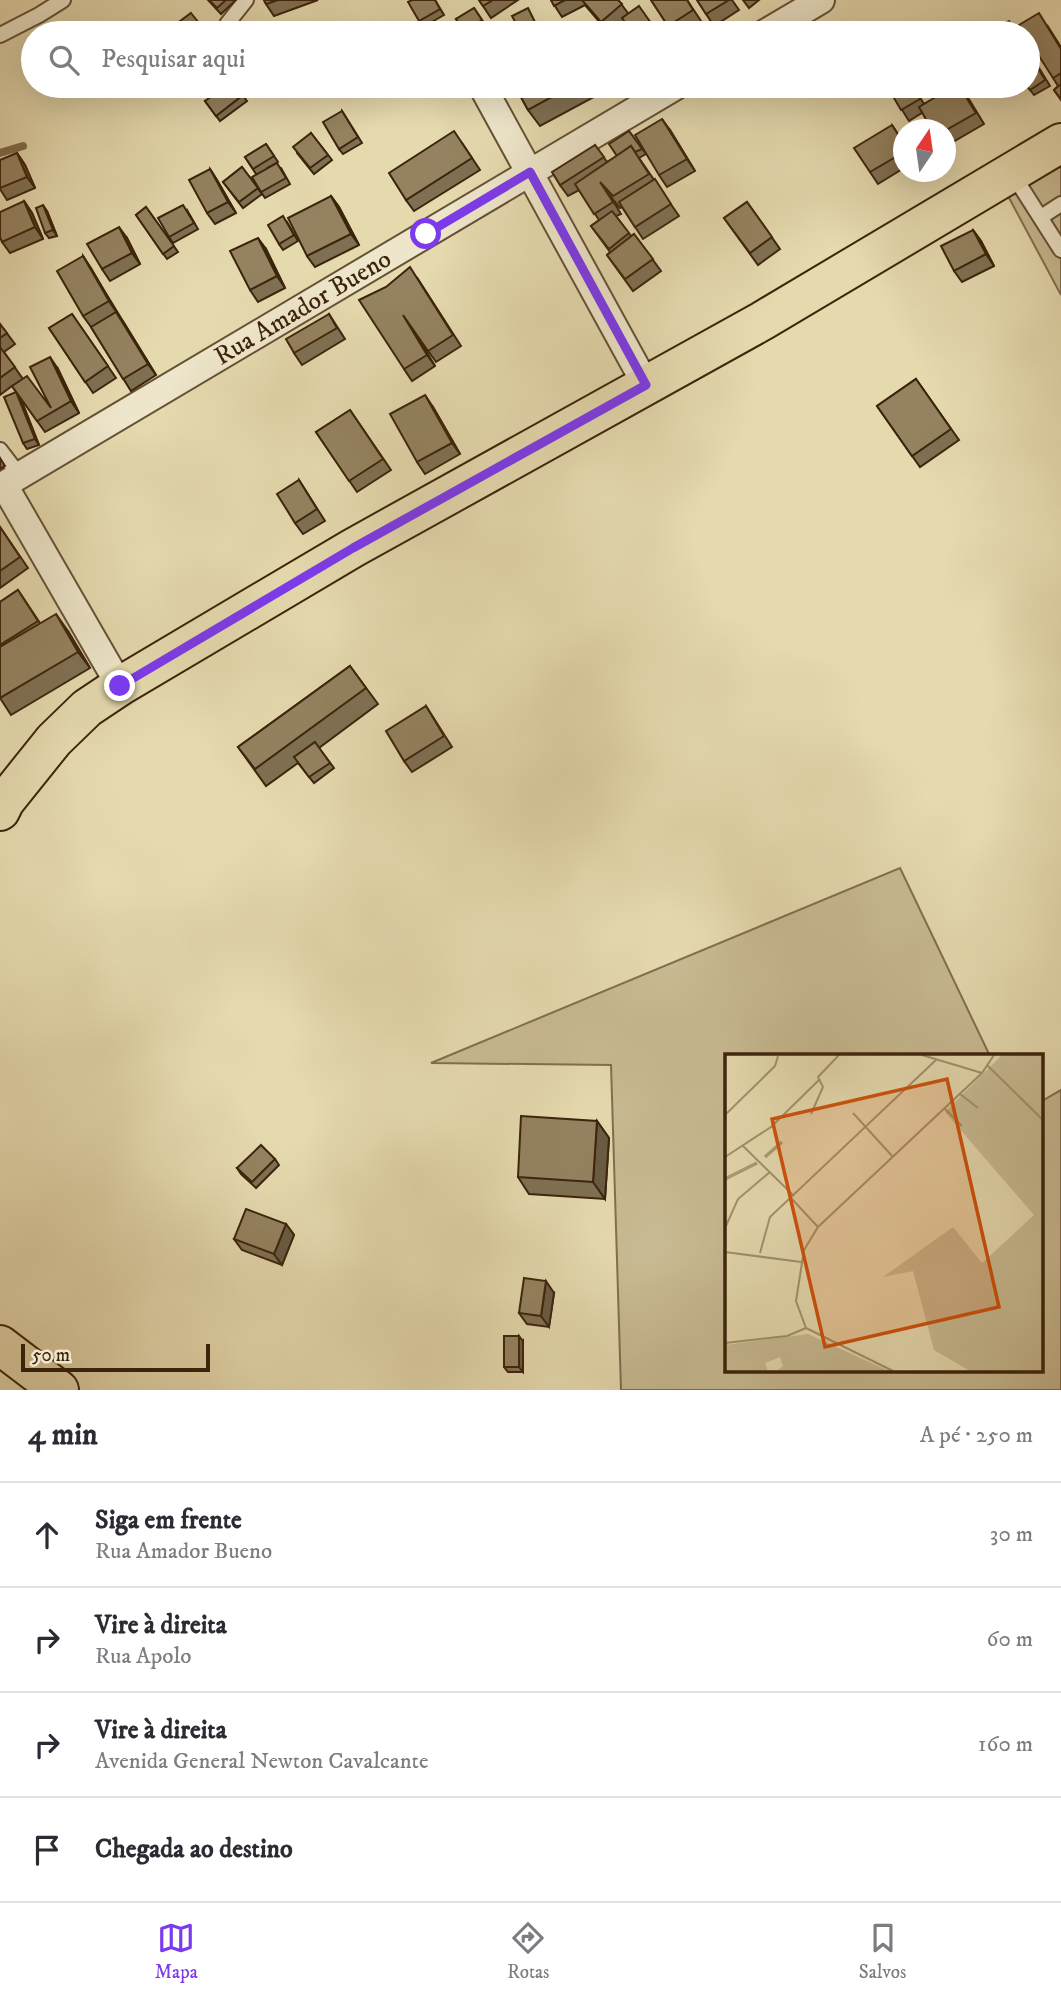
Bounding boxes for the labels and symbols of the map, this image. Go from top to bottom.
north arrow [893,119,956,182]
route start [410,218,441,249]
street label: Rua Amador Bueno [208,242,397,373]
route end [104,670,135,701]
inset map [725,1054,1044,1372]
scale bar [21,1341,210,1373]

